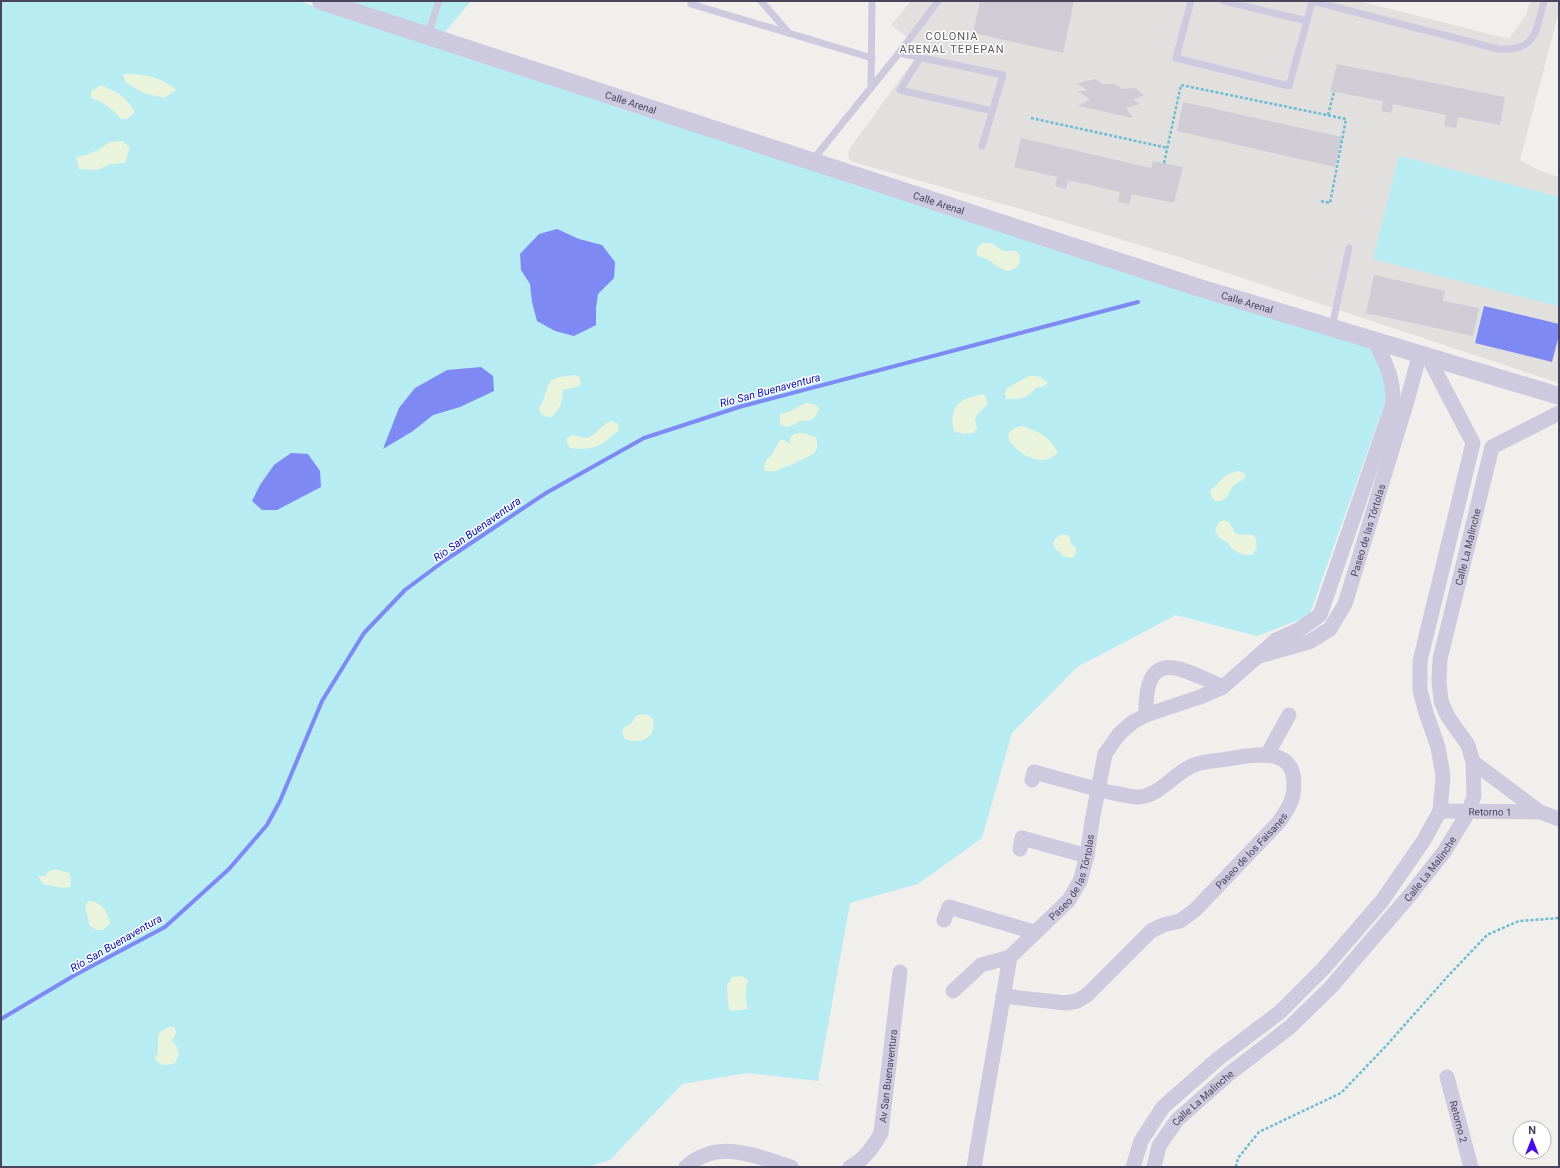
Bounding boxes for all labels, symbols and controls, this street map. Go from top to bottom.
district label: COLONIA ARENAL TEPEPAN [900,30,1005,56]
street label: Calle Arenal [604,89,658,116]
street label: Calle Arenal [912,190,966,217]
street label: Calle Arenal [1220,290,1274,316]
water label: Río San Buenaventura [718,371,822,410]
street label: Paseo de las Tórtolas [1349,483,1387,578]
water label: Río San Buenaventura [431,494,524,564]
street label: Calle La Malinche [1453,508,1483,587]
street label: Retorno 1 [1468,806,1512,818]
street label: Paseo de los Faisanes [1213,811,1290,891]
street label: Paseo de las Tórtolas [1047,834,1096,922]
street label: Calle La Malinche [1402,835,1458,904]
water label: Río San Buenaventura [68,912,165,975]
street label: Av San Buenaventura [877,1029,899,1123]
street label: Calle La Malinche [1170,1068,1236,1128]
street label: Retorno 2 [1448,1099,1469,1144]
north arrow [1512,1120,1552,1160]
text: N [1528,1124,1536,1137]

